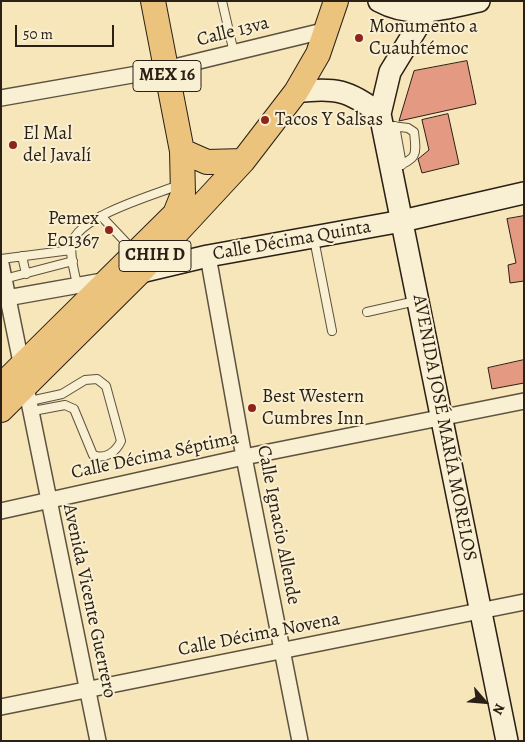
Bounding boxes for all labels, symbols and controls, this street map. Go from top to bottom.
street label: Calle 13va [194,12,272,52]
scale bar [18,15,116,47]
place label: Monumento a Cuauhtémoc [369,16,478,60]
text: 50 m [23,24,53,44]
marker: Monumento a Cuauhtémoc [353,32,365,44]
road number: MEX 16 [133,60,201,92]
place label: Tacos Y Salsas [275,109,383,131]
marker: Tacos Y Salsas [259,114,271,126]
place label: El Mal del Javalí [23,123,91,167]
marker: El Mal del Javalí [7,139,19,151]
place label: Pemex E01367 [46,208,99,252]
street label: Calle Décima Quinta [211,216,373,266]
marker: Pemex E01367 [103,224,115,236]
road number: CHIH D [119,240,191,272]
street label: AVENIDA JOSÉ MARÍA MORELOS [407,293,481,563]
place label: Best Western Cumbres Inn [262,386,364,430]
marker: Best Western Cumbres Inn [246,402,258,414]
street label: Calle Décima Séptima [69,427,241,485]
street label: Calle Ignacio Allende [251,443,305,607]
street label: Avenida Vicente Guerrero [57,502,121,700]
street label: Calle Décima Novena [176,608,342,662]
north arrow [460,677,510,727]
text: N [488,700,510,718]

